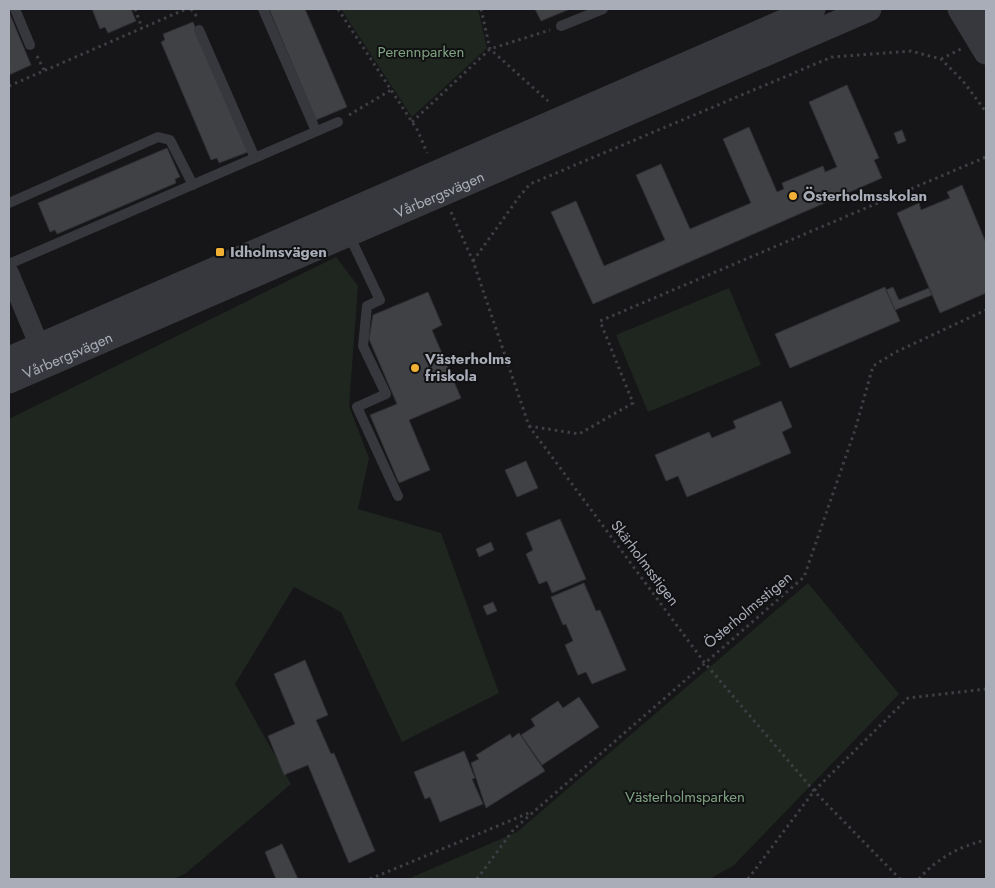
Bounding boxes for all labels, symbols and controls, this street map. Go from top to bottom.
park label: Perennparken [378,41,464,63]
street label: Vårbergsvägen [391,166,488,224]
place label: Österholmsskolan [803,185,927,207]
marker: Österholmsskolan [787,190,799,202]
place label: Idholmsvägen [230,241,327,263]
marker: Idholmsvägen [214,246,226,258]
street label: Vårbergsvägen [19,326,116,385]
place label: Västerholms friskola [424,348,511,387]
marker: Västerholms friskola [409,362,421,374]
street label: Skärholmsstigen [605,516,685,610]
street label: Österholmsstigen [699,566,797,654]
park label: Västerholmsparken [625,786,745,808]

